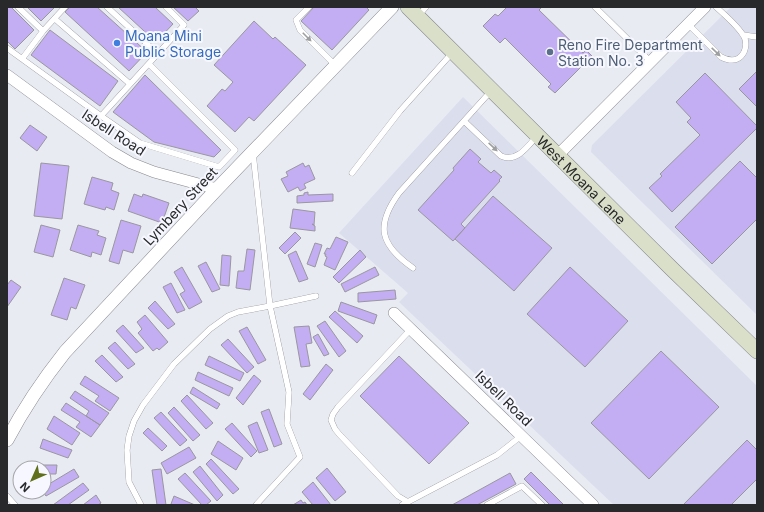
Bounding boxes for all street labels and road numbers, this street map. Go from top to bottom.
street label: Isbell Road [79,105,149,159]
street label: West Moana Lane [534,132,630,227]
street label: Lymbery Street [139,163,221,249]
street label: Isbell Road [472,367,536,429]

